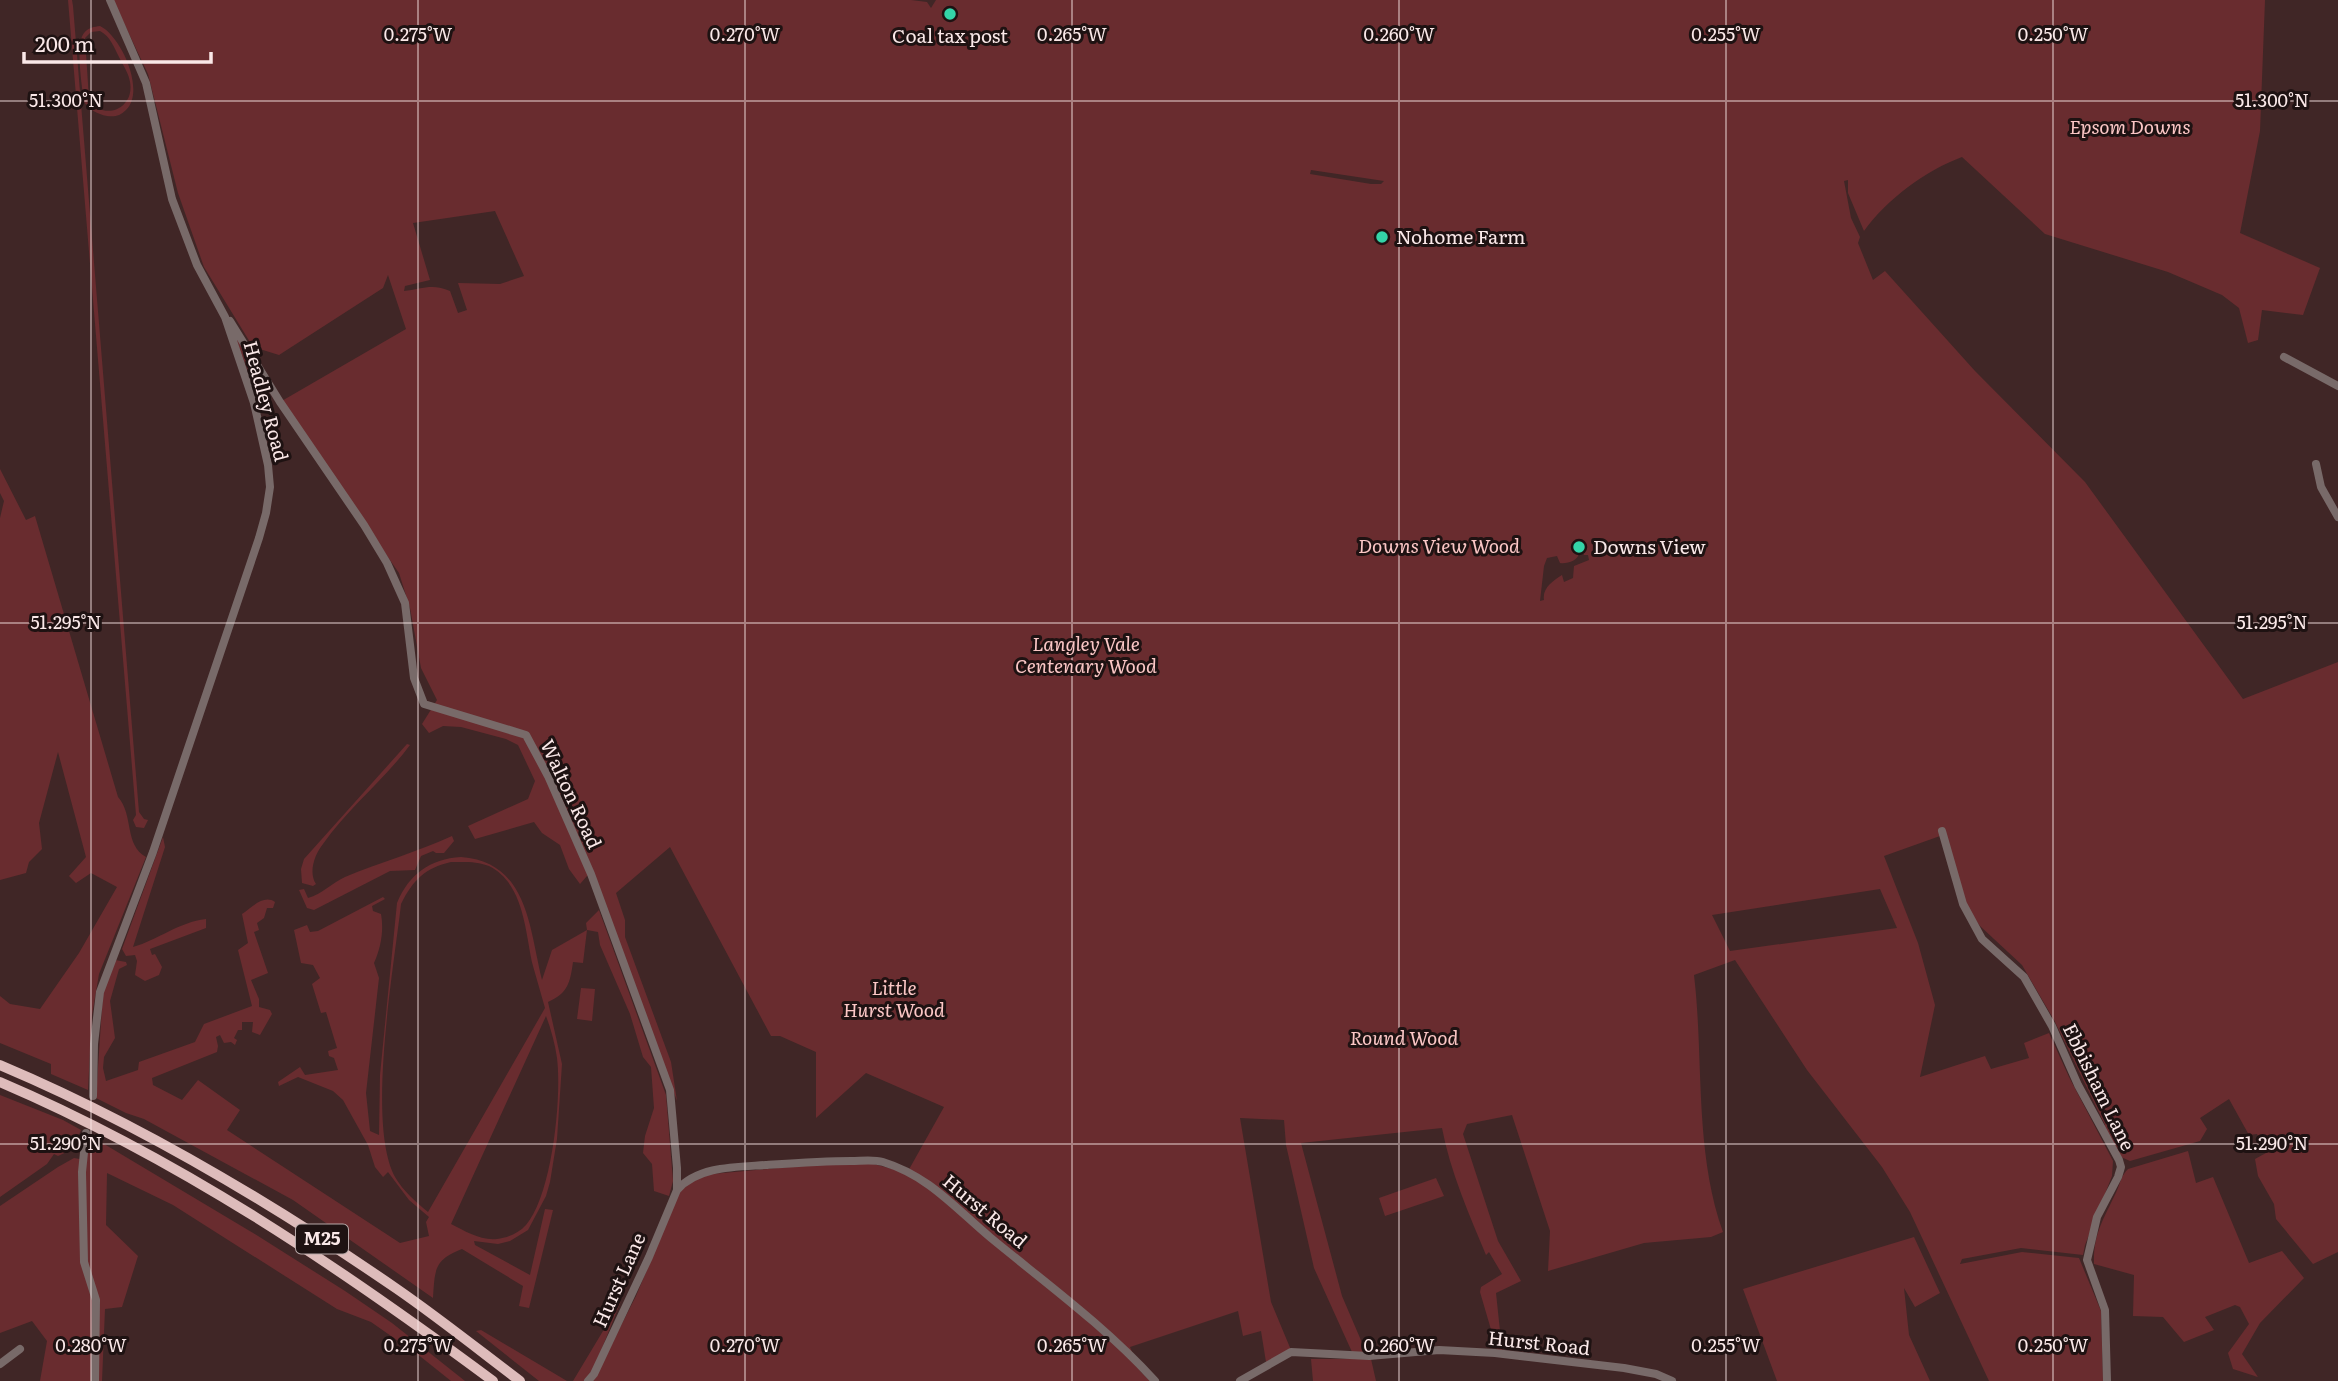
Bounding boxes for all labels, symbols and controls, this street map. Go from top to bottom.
marker: Coal tax post [942,6,958,22]
text: 0.275°W [384,20,453,47]
text: 0.270°W [710,20,781,47]
text: 0.265°W [1037,20,1107,47]
text: 0.260°W [1363,20,1435,47]
text: 0.255°W [1691,20,1761,47]
text: 0.250°W [2018,20,2089,47]
scale bar [24,21,212,65]
place label: Coal tax post [892,21,1008,49]
text: 200 m [35,27,95,58]
text: 51.300°N [29,86,103,113]
text: 51.300°N [2235,86,2309,113]
park label: Epsom Downs [2069,112,2191,140]
place label: Nohome Farm [1396,222,1526,250]
marker: Nohome Farm [1374,229,1390,245]
street label: Headley Road [237,337,297,465]
park label: Downs View Wood [1358,531,1520,559]
place label: Downs View [1593,532,1706,560]
marker: Downs View [1571,539,1587,555]
text: 51.295°N [30,608,102,635]
text: 51.295°N [2236,608,2308,635]
park label: Langley Vale Centenary Wood [1015,629,1157,679]
street label: Walton Road [534,734,610,853]
park label: Little Hurst Wood [843,973,945,1023]
street label: Ebbisham Lane [2057,1018,2143,1155]
park label: Round Wood [1350,1023,1458,1051]
text: 51.290°N [30,1129,102,1156]
text: 51.290°N [2236,1129,2308,1156]
street label: Hurst Road [937,1167,1034,1254]
road number: M25 [296,1224,348,1254]
street label: Hurst Lane [585,1228,651,1331]
street label: Hurst Road [1487,1323,1592,1361]
text: 0.280°W [55,1331,127,1358]
text: 0.275°W [384,1331,453,1358]
text: 0.270°W [710,1331,781,1358]
text: 0.265°W [1037,1331,1107,1358]
text: 0.260°W [1363,1331,1435,1358]
text: 0.255°W [1691,1331,1761,1358]
text: 0.250°W [2018,1331,2089,1358]

